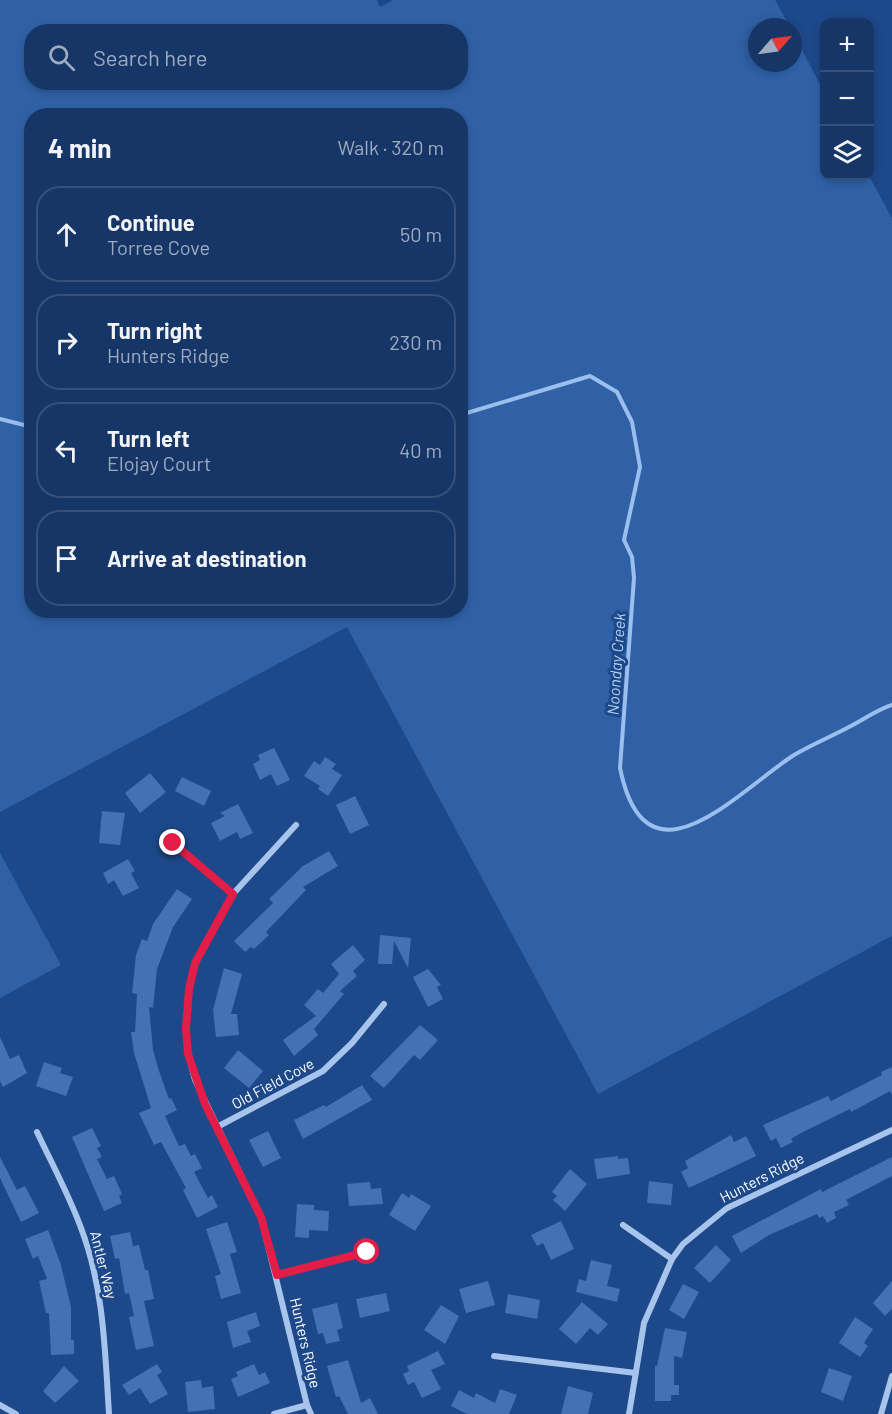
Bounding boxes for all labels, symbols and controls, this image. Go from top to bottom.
north arrow [748,18,802,72]
map controls [820,18,874,180]
button: + [820,18,874,72]
search box [24,24,468,90]
icon: search [45,41,78,74]
text: Search here [93,44,207,70]
button: − [820,72,874,126]
button: layers [820,126,874,180]
text: 4 min [48,132,112,163]
text: Walk · 320 m [337,135,444,159]
text: Continue [107,209,195,235]
icon: ahead [50,218,83,251]
text: 50 m [400,222,442,246]
text: Torree Cove [107,235,210,259]
text: Turn right [107,317,202,343]
icon: right [50,326,83,359]
text: 230 m [389,330,442,354]
text: Hunters Ridge [107,343,230,367]
text: Turn left [107,425,190,451]
icon: left [50,434,83,467]
text: 40 m [399,438,442,462]
text: Elojay Court [107,451,211,475]
icon: arrive [50,542,83,575]
text: Arrive at destination [107,545,306,571]
water label: Noonday Creek [602,612,629,716]
route end [159,829,185,855]
street label: Old Field Cove [228,1054,317,1112]
street label: Hunters Ridge [716,1148,807,1206]
street label: Antler Way [87,1229,121,1301]
route start [353,1238,379,1264]
street label: Hunters Ridge [287,1296,325,1390]

